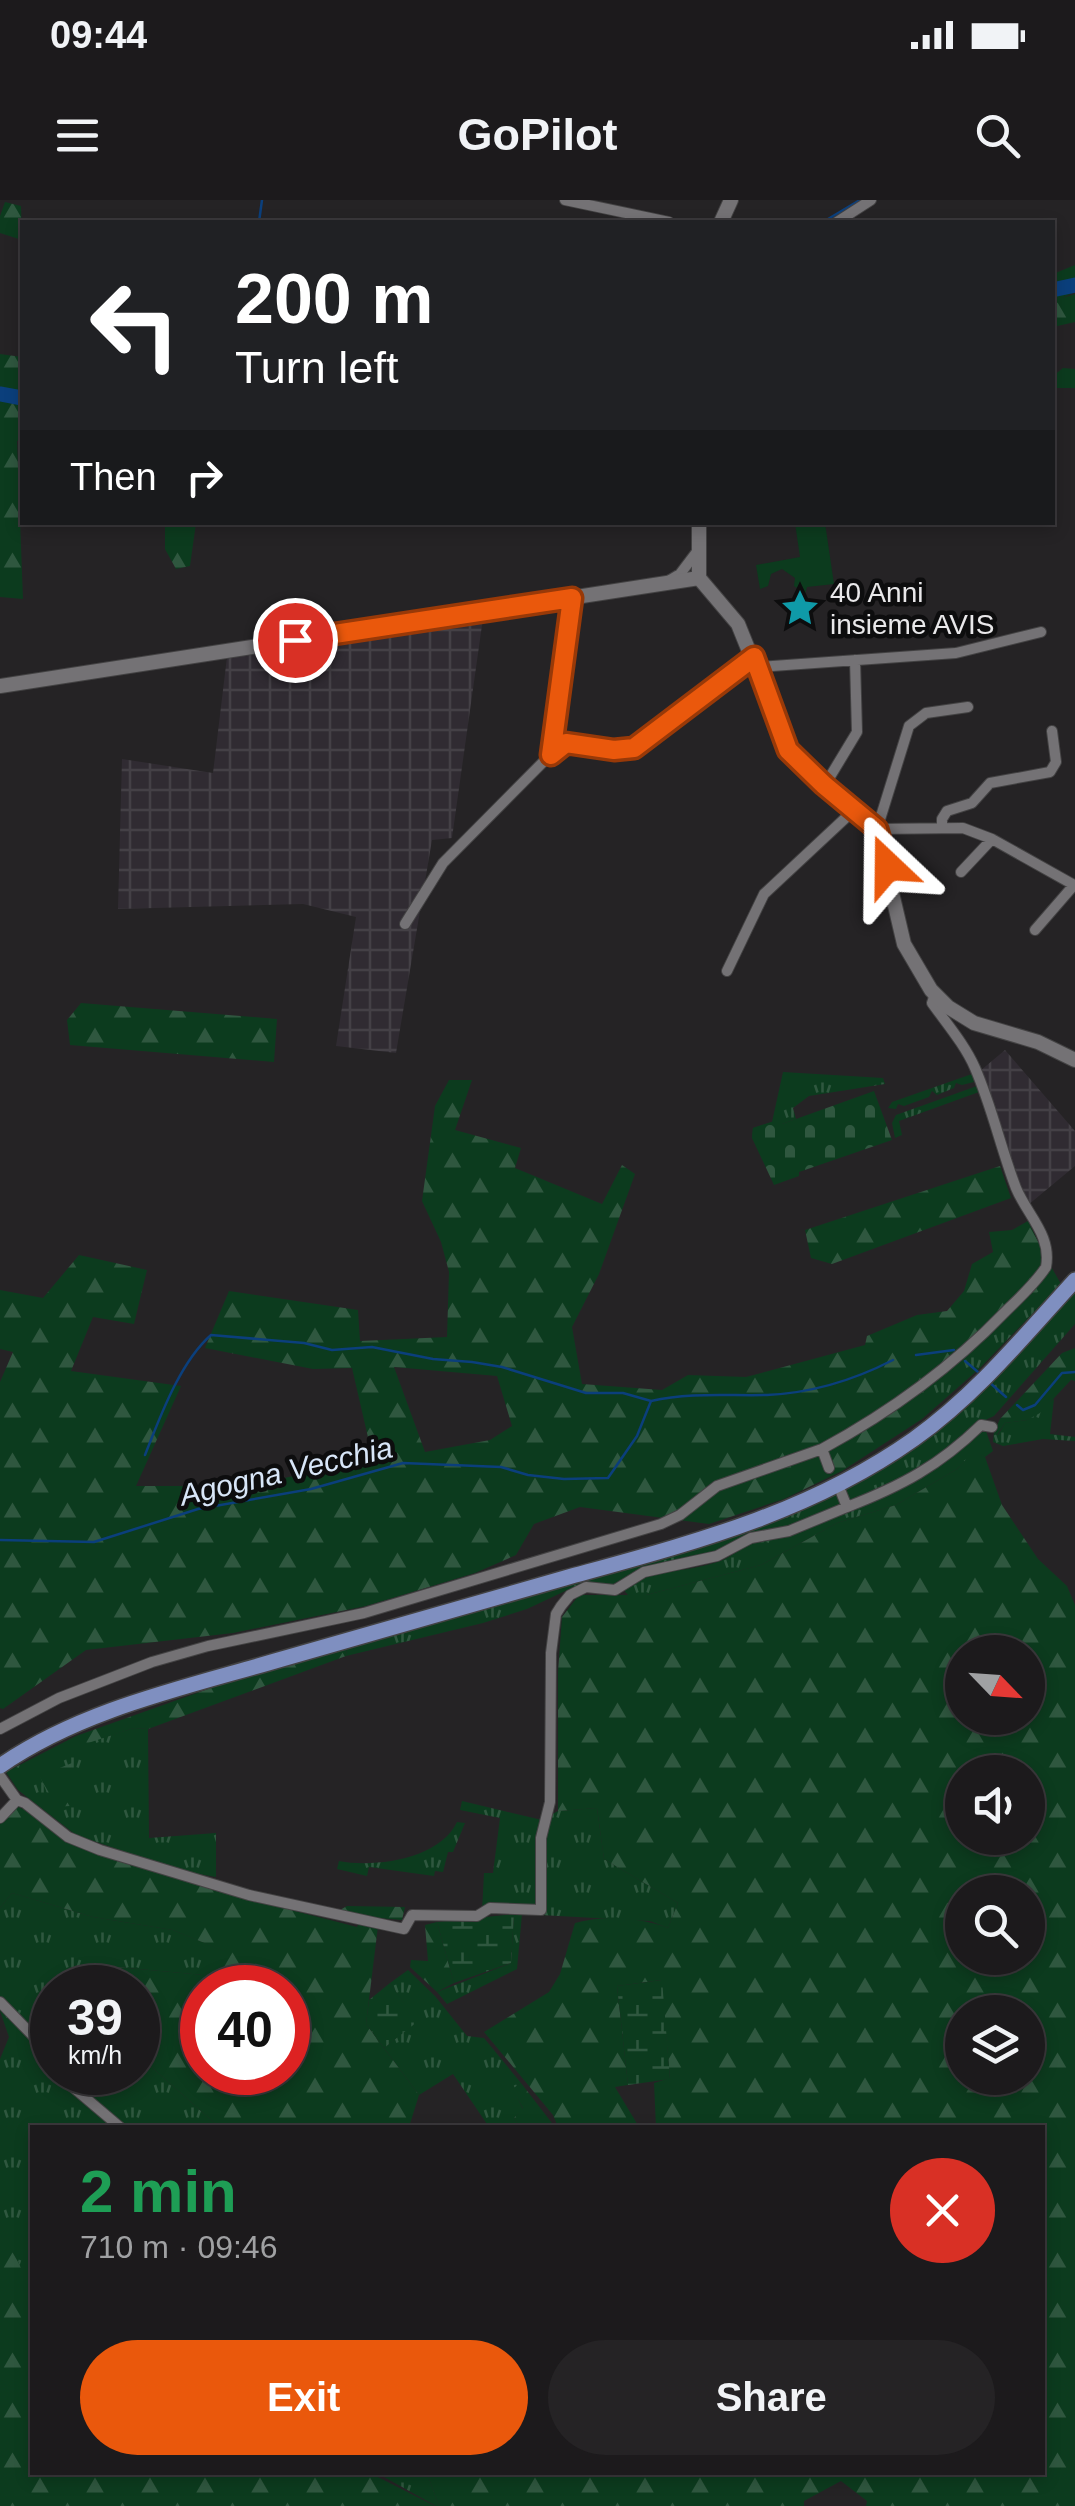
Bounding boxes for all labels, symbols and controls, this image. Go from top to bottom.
text: 09:44 [50,14,147,56]
icon: menu [50,108,105,163]
icon: search [970,108,1025,163]
text: GoPilot [458,109,617,160]
icon: left [70,260,200,390]
text: 200 m [235,260,433,338]
text: Turn left [235,342,398,393]
icon: right [177,450,232,505]
text: Then [70,456,157,498]
place label: 40 Anni insieme AVIS [830,577,994,640]
place icon: 40 Anni insieme AVIS [779,587,821,629]
pin [253,598,338,683]
icon: arrive [268,613,323,668]
position arrow [836,814,940,918]
water label: Agogna Vecchia [174,1430,396,1512]
north arrow [945,1635,1045,1735]
map controls [945,1635,1045,2095]
button: sound [945,1755,1045,1855]
button: search [945,1875,1045,1975]
speed limit sign: 40 [180,1965,310,2095]
text: 39 [67,1990,123,2046]
button: layers [945,1995,1045,2095]
text: km/h [68,2041,122,2069]
text: 2 min [80,2158,237,2225]
button: close [890,2158,995,2263]
text: 710 m · 09:46 [80,2229,277,2265]
button: Exit [80,2340,528,2455]
button: Share [548,2340,995,2455]

